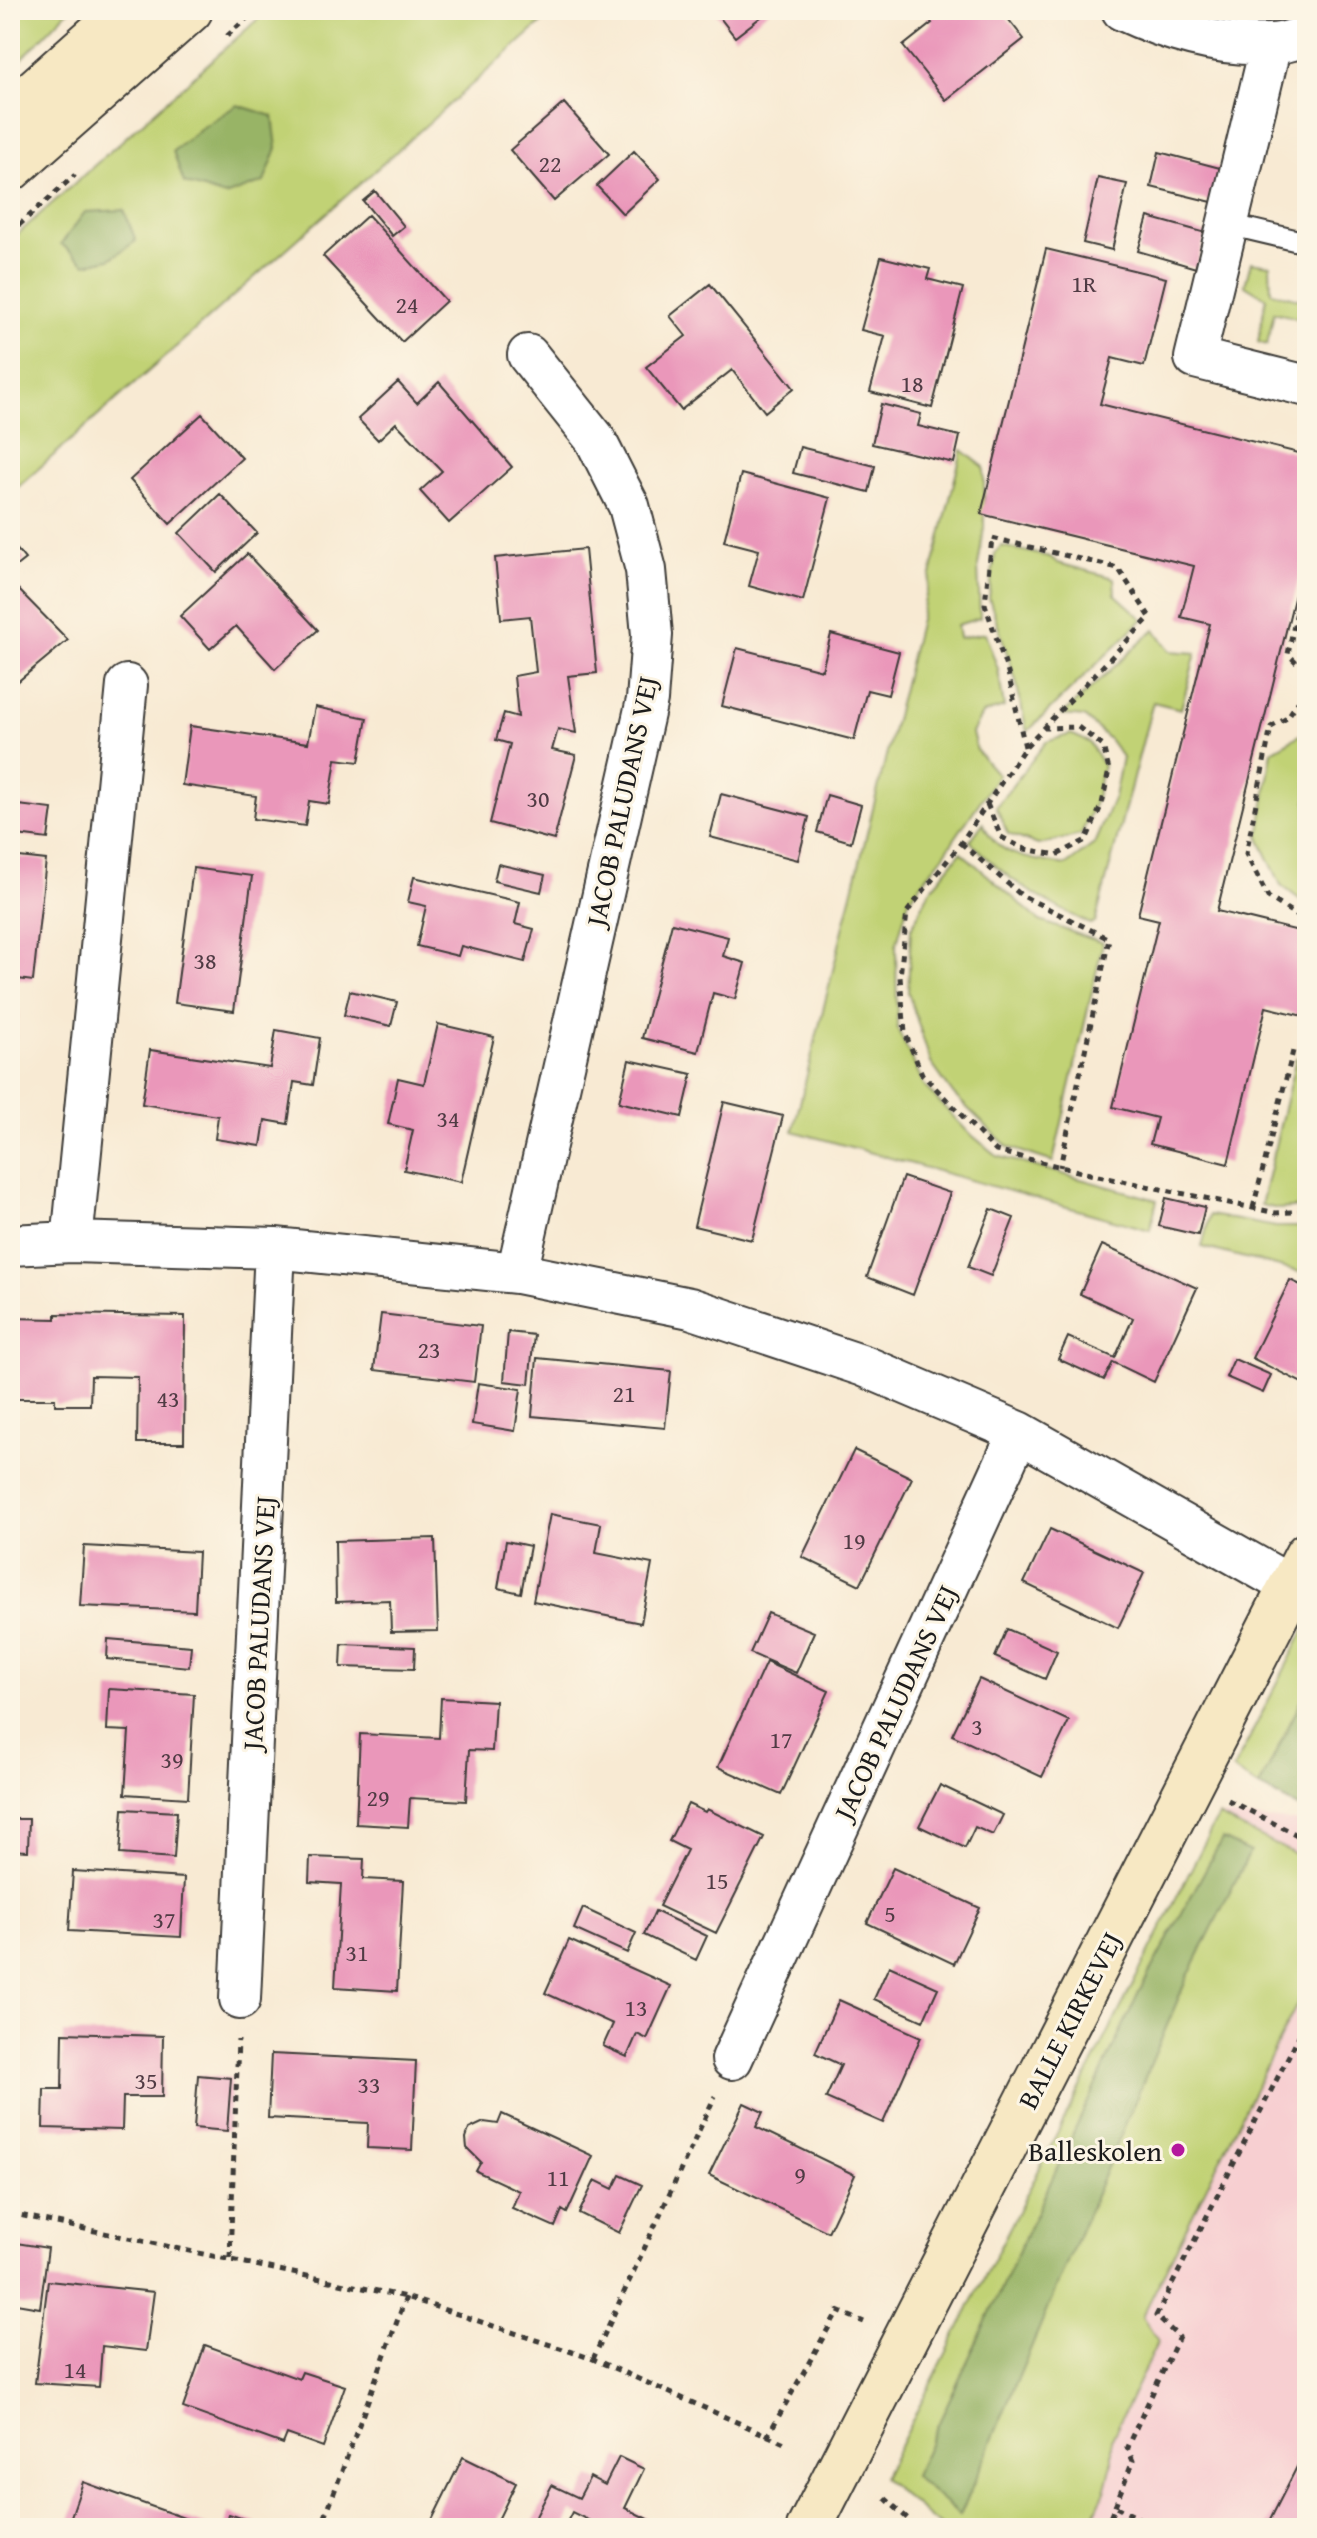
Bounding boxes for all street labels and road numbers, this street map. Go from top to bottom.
street label: JACOB PALUDANS VEJ [574,672,668,933]
street label: JACOB PALUDANS VEJ [231,1495,285,1754]
street label: JACOB PALUDANS VEJ [821,1578,967,1829]
street label: BALLE KIRKEVEJ [1007,1924,1131,2116]

